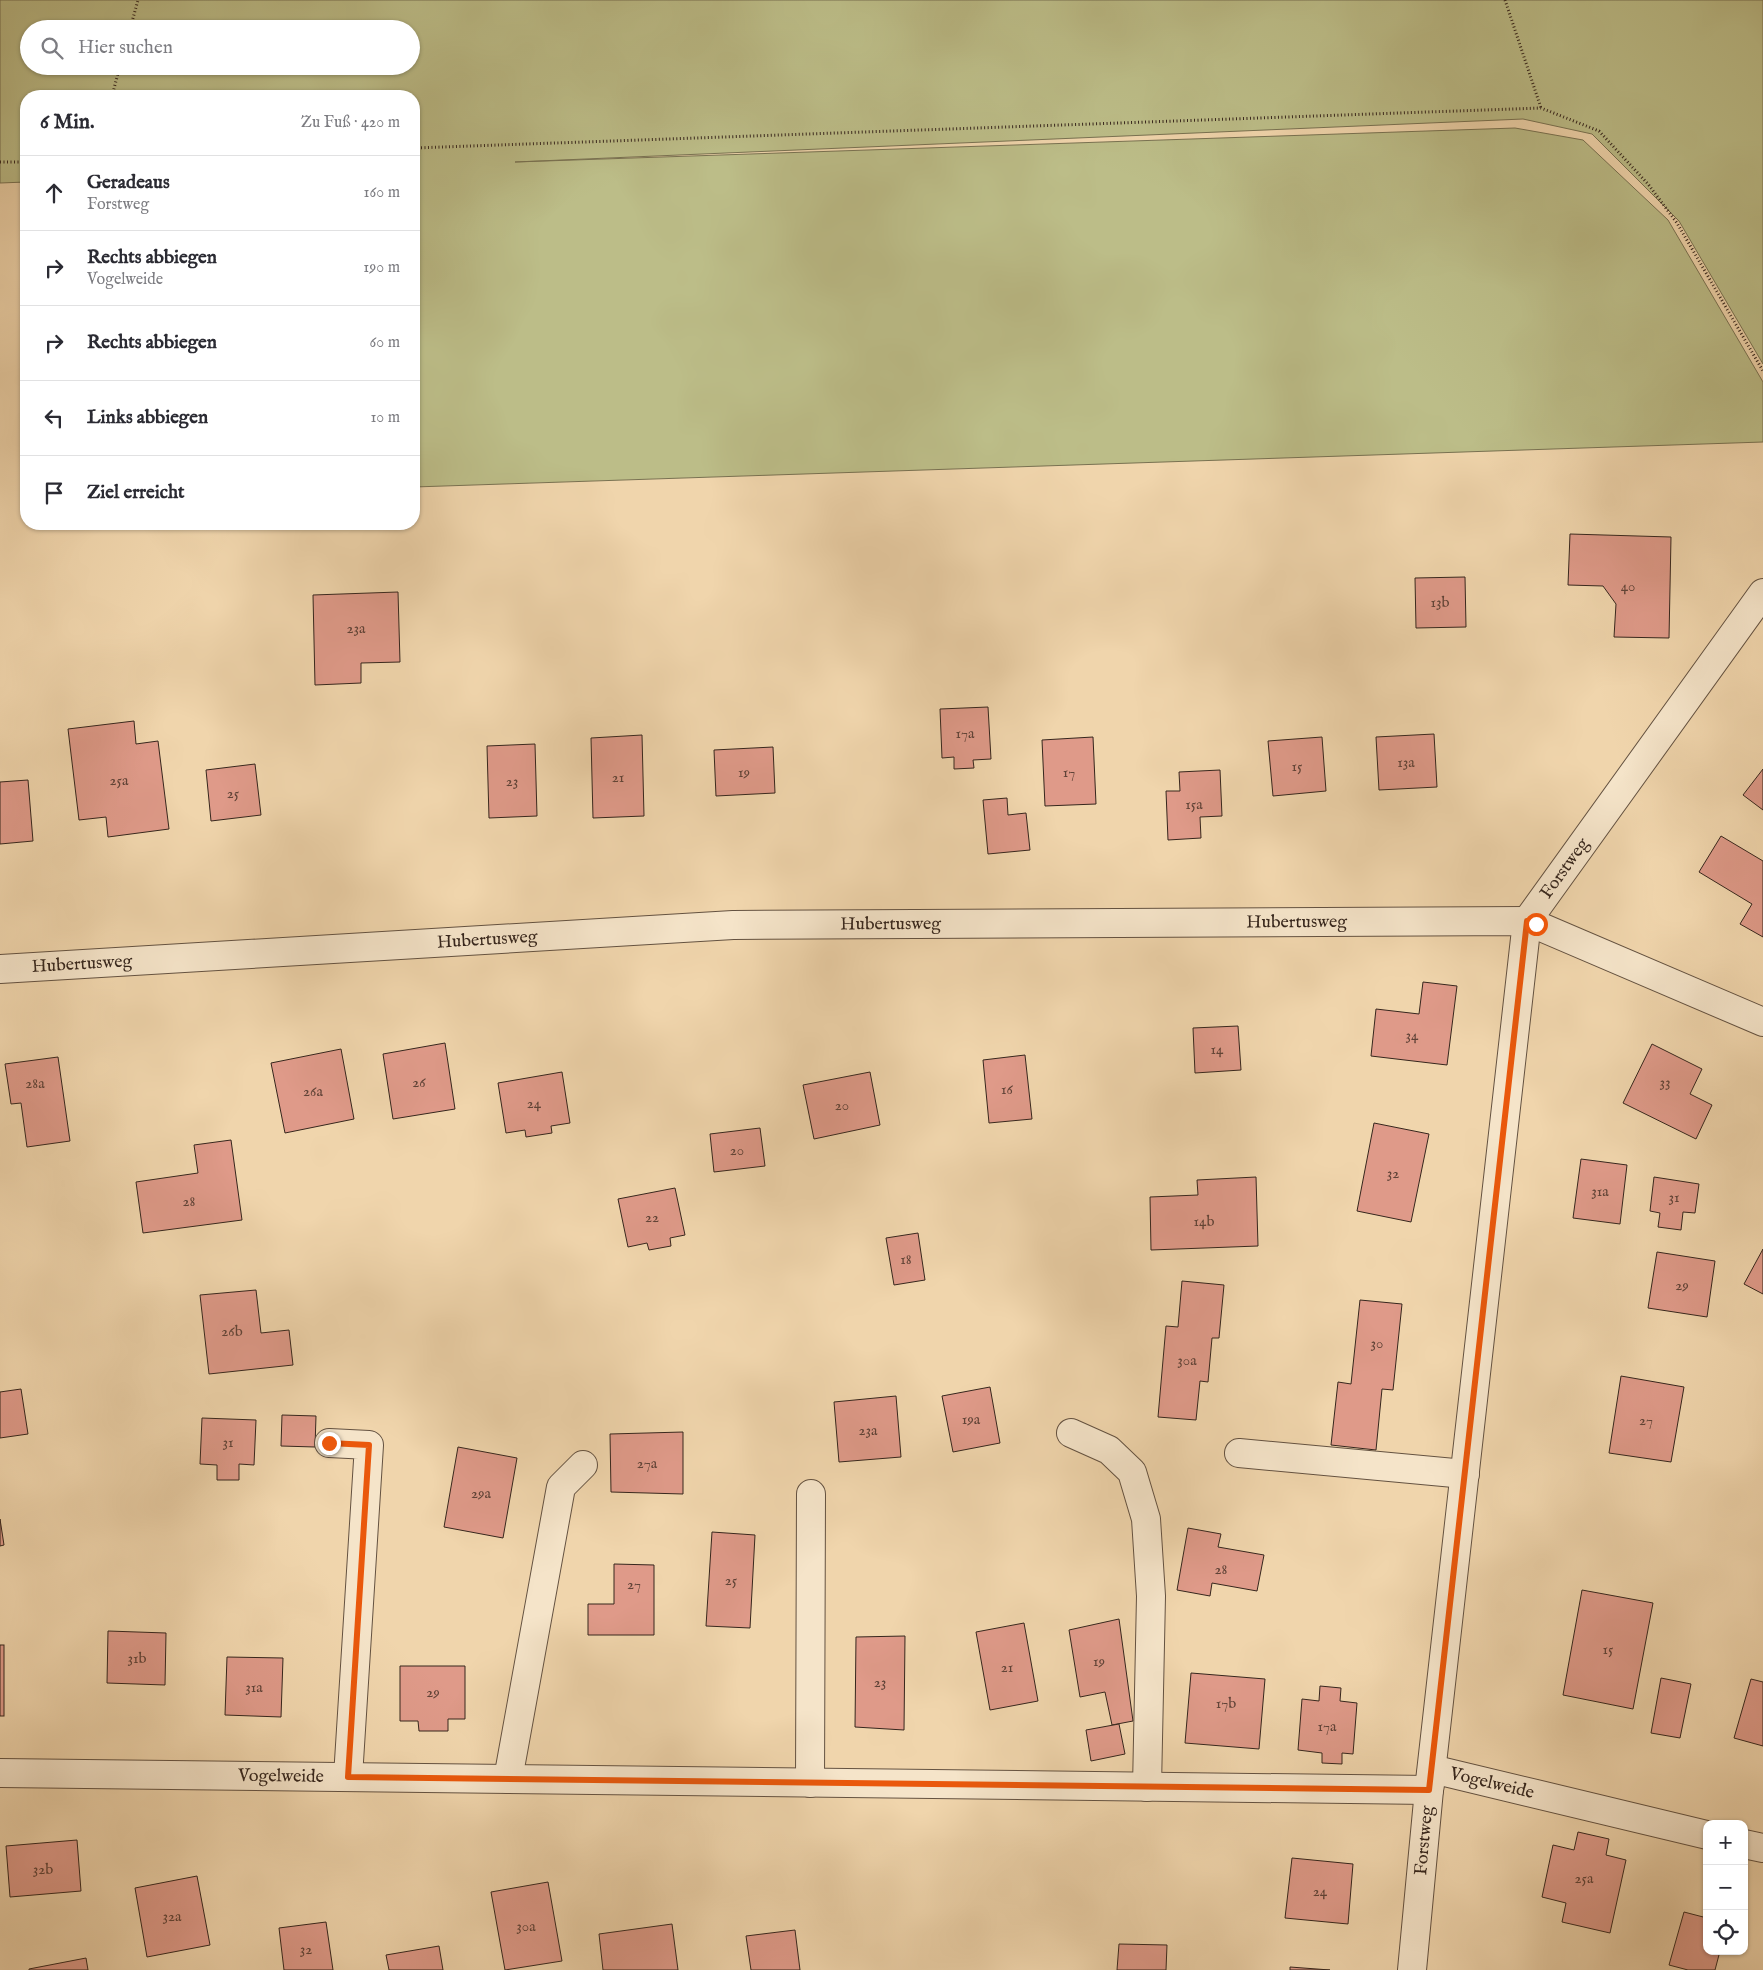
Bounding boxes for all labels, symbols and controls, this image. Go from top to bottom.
search box [20,20,420,75]
icon: search [38,34,66,62]
text: Hier suchen [78,36,173,60]
text: 6 Min. [40,109,95,136]
text: Zu Fuß · 420 m [301,113,400,133]
text: Geradeaus [87,171,170,195]
icon: ahead [40,179,68,207]
text: 160 m [364,183,400,203]
text: Forstweg [87,195,149,215]
text: Rechts abbiegen [87,246,217,270]
icon: right [40,254,68,282]
text: 190 m [363,258,400,278]
text: Vogelweide [87,270,163,290]
icon: right [40,329,68,357]
text: Rechts abbiegen [87,331,217,355]
text: 60 m [370,333,400,353]
icon: left [40,404,68,432]
text: Links abbiegen [87,406,208,430]
text: 10 m [370,408,400,428]
icon: arrive [40,479,68,507]
text: Ziel erreicht [87,481,185,505]
house number: 40 [1621,577,1635,596]
house number: 13b [1430,593,1450,612]
house number: 23a [346,619,366,638]
house number: 17a [955,724,975,743]
house number: 13a [1397,753,1415,772]
house number: 15 [1291,757,1303,776]
house number: 19 [738,763,750,782]
house number: 17 [1063,763,1075,782]
house number: 21 [612,768,624,787]
house number: 25a [110,771,129,790]
house number: 23 [506,772,518,791]
house number: 25 [227,784,240,803]
house number: 15a [1185,795,1203,814]
street label: Forstweg [1535,833,1595,904]
street label: Hubertusweg [1246,910,1347,934]
street label: Hubertusweg [840,912,941,936]
route start [1525,913,1548,936]
street label: Hubertusweg [436,925,538,954]
street label: Hubertusweg [31,950,133,979]
house number: 34 [1406,1026,1419,1045]
house number: 14 [1211,1040,1224,1059]
house number: 26 [412,1073,426,1092]
house number: 33 [1659,1073,1671,1092]
house number: 28a [25,1074,45,1093]
house number: 16 [1001,1080,1014,1099]
house number: 26a [303,1082,323,1101]
house number: 24 [527,1094,542,1113]
house number: 20 [835,1096,849,1115]
house number: 20 [730,1141,744,1160]
house number: 32 [1387,1164,1399,1183]
house number: 31a [1591,1182,1609,1201]
house number: 31 [1668,1188,1680,1207]
house number: 28 [183,1192,196,1211]
house number: 22 [645,1208,659,1227]
house number: 14b [1194,1212,1214,1231]
house number: 18 [900,1250,912,1269]
house number: 29 [1675,1276,1689,1295]
house number: 26b [221,1322,243,1341]
house number: 30 [1371,1334,1383,1353]
house number: 30a [1177,1351,1197,1370]
house number: 19a [962,1410,981,1429]
house number: 27 [1639,1411,1653,1430]
house number: 23a [858,1421,878,1440]
route end [318,1432,341,1455]
house number: 31 [222,1433,234,1452]
house number: 27a [637,1454,658,1473]
house number: 29a [471,1484,492,1503]
house number: 28 [1215,1560,1228,1579]
house number: 25 [725,1571,738,1590]
house number: 27 [627,1575,641,1594]
house number: 15 [1602,1640,1614,1659]
house number: 31b [127,1649,147,1668]
house number: 19 [1093,1652,1105,1671]
house number: 21 [1001,1658,1013,1677]
house number: 23 [874,1673,886,1692]
house number: 31a [245,1678,263,1697]
house number: 29 [426,1683,440,1702]
house number: 17b [1216,1694,1236,1713]
house number: 17a [1317,1717,1337,1736]
street label: Vogelweide [1447,1762,1536,1805]
street label: Vogelweide [237,1764,324,1788]
street label: Forstweg [1409,1804,1439,1876]
map controls [1703,1820,1748,1955]
button: + [1703,1820,1748,1865]
house number: 32b [33,1860,53,1879]
button: − [1703,1865,1748,1910]
house number: 25a [1575,1869,1594,1888]
house number: 24 [1313,1882,1328,1901]
house number: 32a [162,1907,182,1926]
button: locate [1703,1910,1748,1955]
house number: 30a [516,1917,536,1936]
house number: 32 [300,1940,312,1959]

